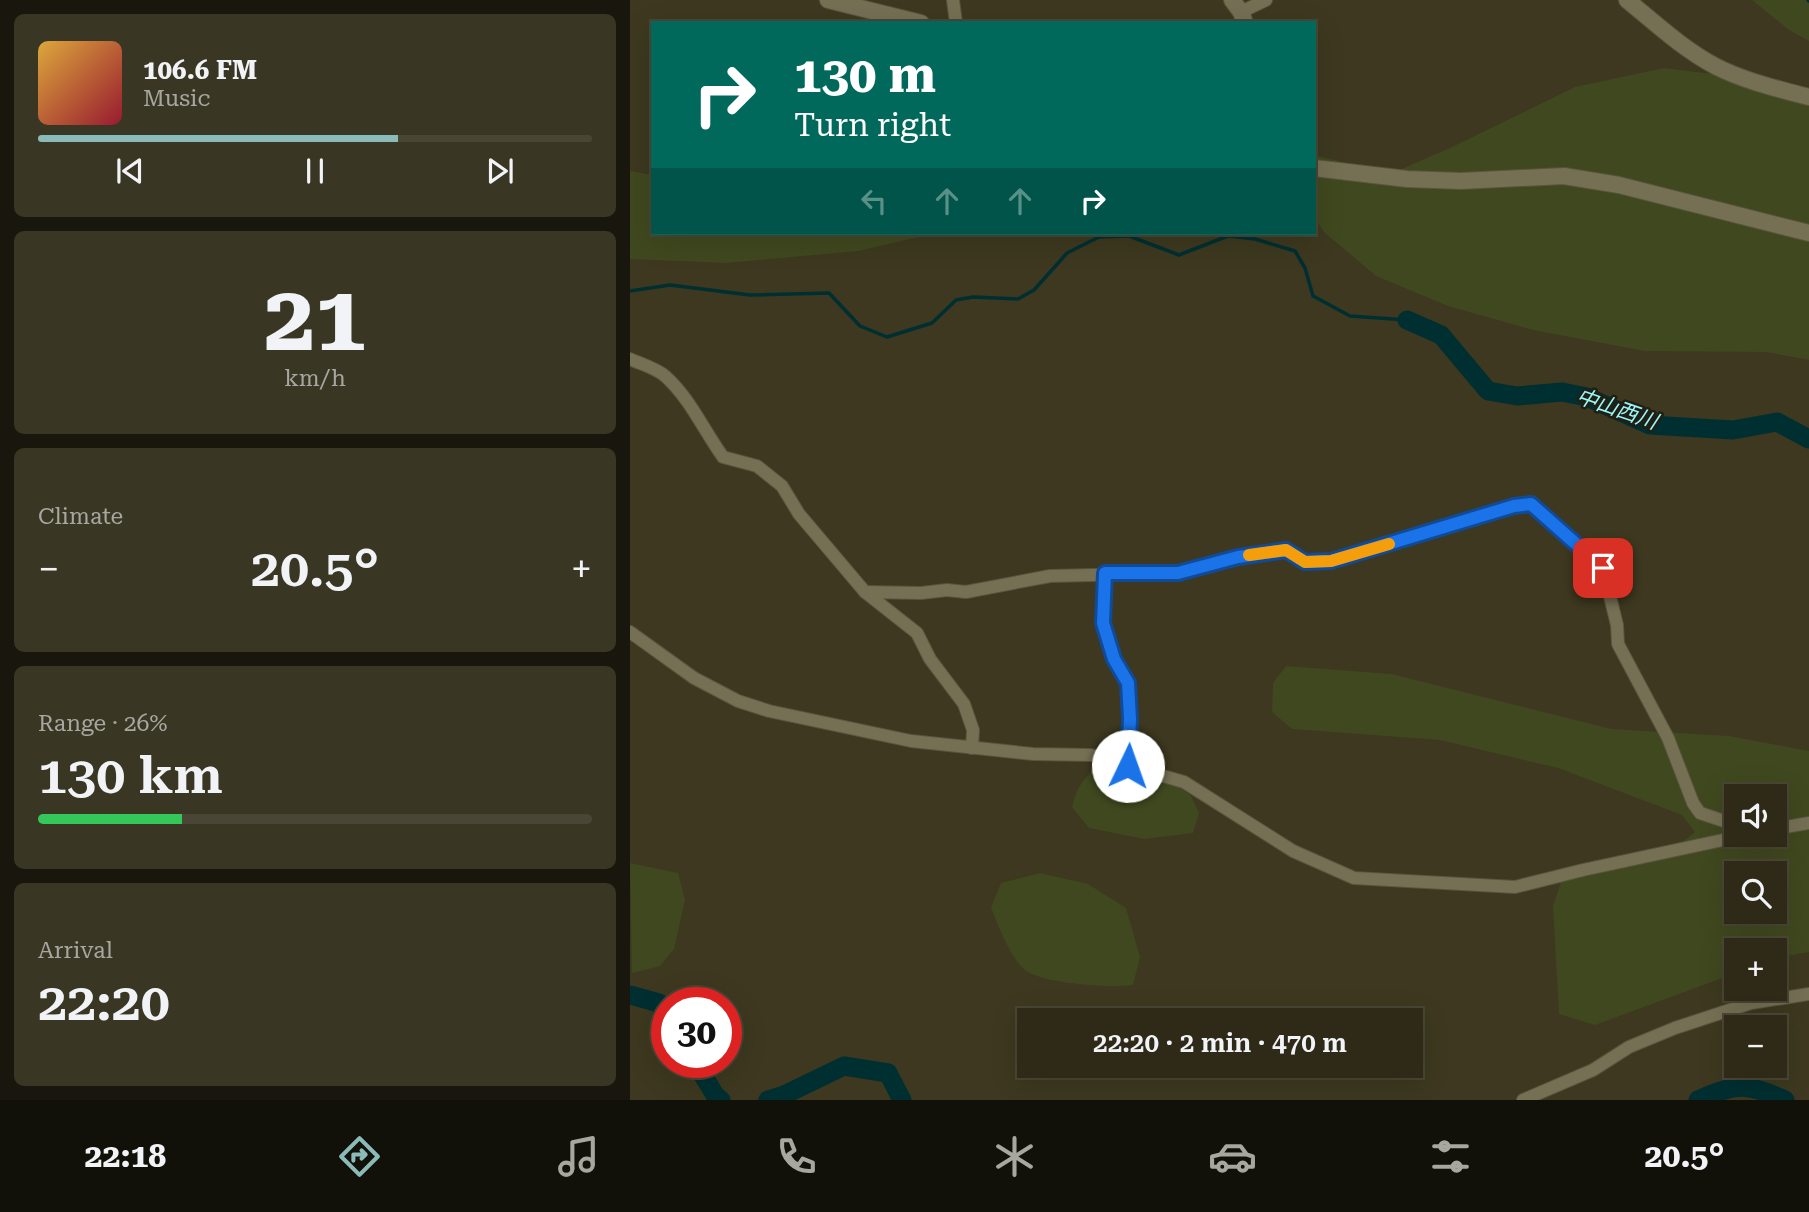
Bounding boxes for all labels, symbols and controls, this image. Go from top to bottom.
text: 130 m [794,47,936,104]
icon: right [679,49,770,140]
text: 106.6 FM [143,55,257,85]
text: Music [143,85,210,112]
text: Turn right [794,106,951,144]
icon: previous [111,152,149,190]
icon: pause [296,152,334,190]
icon: next [481,152,519,190]
icon: left [855,182,893,220]
icon: ahead [928,182,966,220]
icon: ahead [1001,182,1039,220]
icon: right [1074,182,1112,220]
text: 21 [264,266,366,372]
text: km/h [284,365,346,392]
water label: 中山西川 [1573,384,1663,435]
text: Climate [38,503,123,530]
text: 20.5° [251,538,379,599]
pin [1573,538,1633,598]
text: − [38,547,59,591]
text: + [571,547,592,591]
icon: arrive [1584,549,1622,587]
text: Range · 26% [38,710,167,737]
position arrow [1091,729,1165,803]
text: 130 km [38,745,223,806]
map controls [1724,784,1787,1078]
button: sound [1724,784,1787,847]
button: search [1724,861,1787,924]
text: Arrival [38,937,113,964]
button: + [1724,938,1787,1001]
text: 22:20 [38,972,170,1033]
speed limit sign: 30 [651,987,742,1078]
button: − [1724,1015,1787,1078]
text: 22:20 · 2 min · 470 m [1093,1028,1347,1058]
icon: directions [335,1132,384,1181]
icon: music [554,1132,603,1181]
icon: phone [772,1132,821,1181]
icon: climate [990,1132,1039,1181]
icon: car [1208,1132,1257,1181]
icon: filters [1426,1132,1475,1181]
text: 22:18 [85,1137,166,1175]
text: 20.5° [1645,1137,1724,1175]

